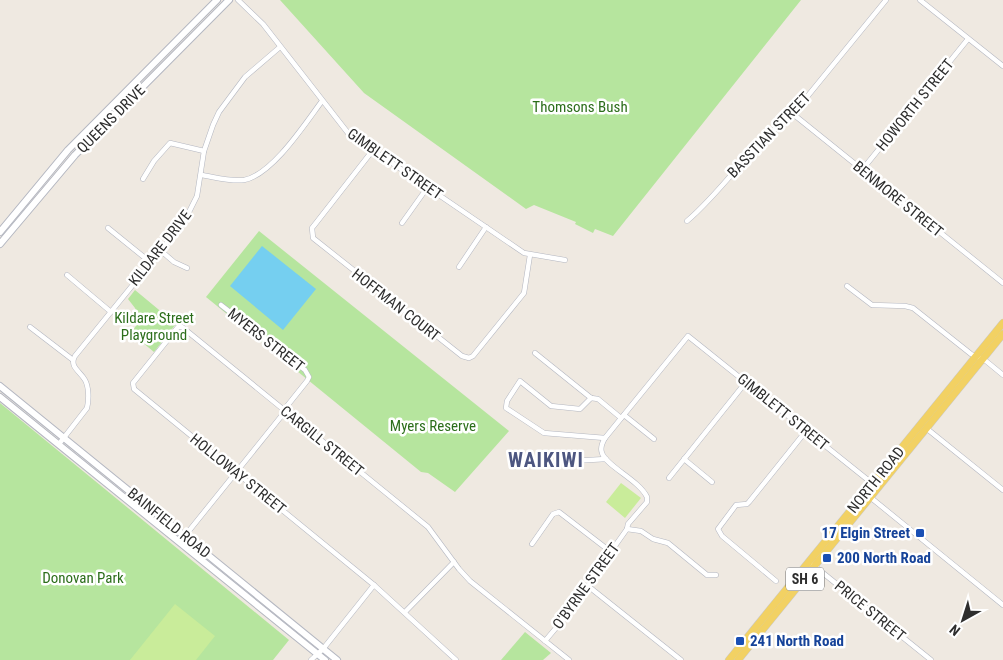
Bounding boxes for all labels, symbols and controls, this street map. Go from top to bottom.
street label: HOWORTH STREET [872,55,958,155]
street label: QUEENS DRIVE [73,81,149,157]
street label: BASSTIAN STREET [724,88,814,181]
park label: Thomsons Bush [532,98,628,116]
street label: GIMBLETT STREET [344,124,446,204]
street label: BENMORE STREET [849,157,947,241]
street label: KILDARE DRIVE [125,207,195,289]
street label: HOFFMAN COURT [348,265,444,345]
street label: MYERS STREET [224,305,308,376]
park label: Kildare Street Playground [114,309,194,344]
street label: GIMBLETT STREET [734,370,832,454]
street label: CARGILL STREET [277,402,367,480]
park label: Myers Reserve [390,417,476,435]
street label: HOLLOWAY STREET [187,430,290,518]
street label: NORTH ROAD [844,443,908,517]
district label: WAIKIWI [508,448,584,472]
street label: BAINFIELD ROAD [124,484,214,562]
place label: 17 Elgin Street [822,524,910,542]
marker: 17 Elgin Street [914,527,926,539]
street label: O'BYRNE STREET [549,539,623,632]
place label: 200 North Road [837,549,931,567]
marker: 200 North Road [821,552,833,564]
road number: SH 6 [786,568,824,590]
park label: Donovan Park [42,569,124,587]
street label: PRICE STREET [831,577,909,645]
north arrow [938,595,988,645]
text: N [946,621,963,639]
place label: 241 North Road [750,632,844,650]
marker: 241 North Road [734,635,746,647]

